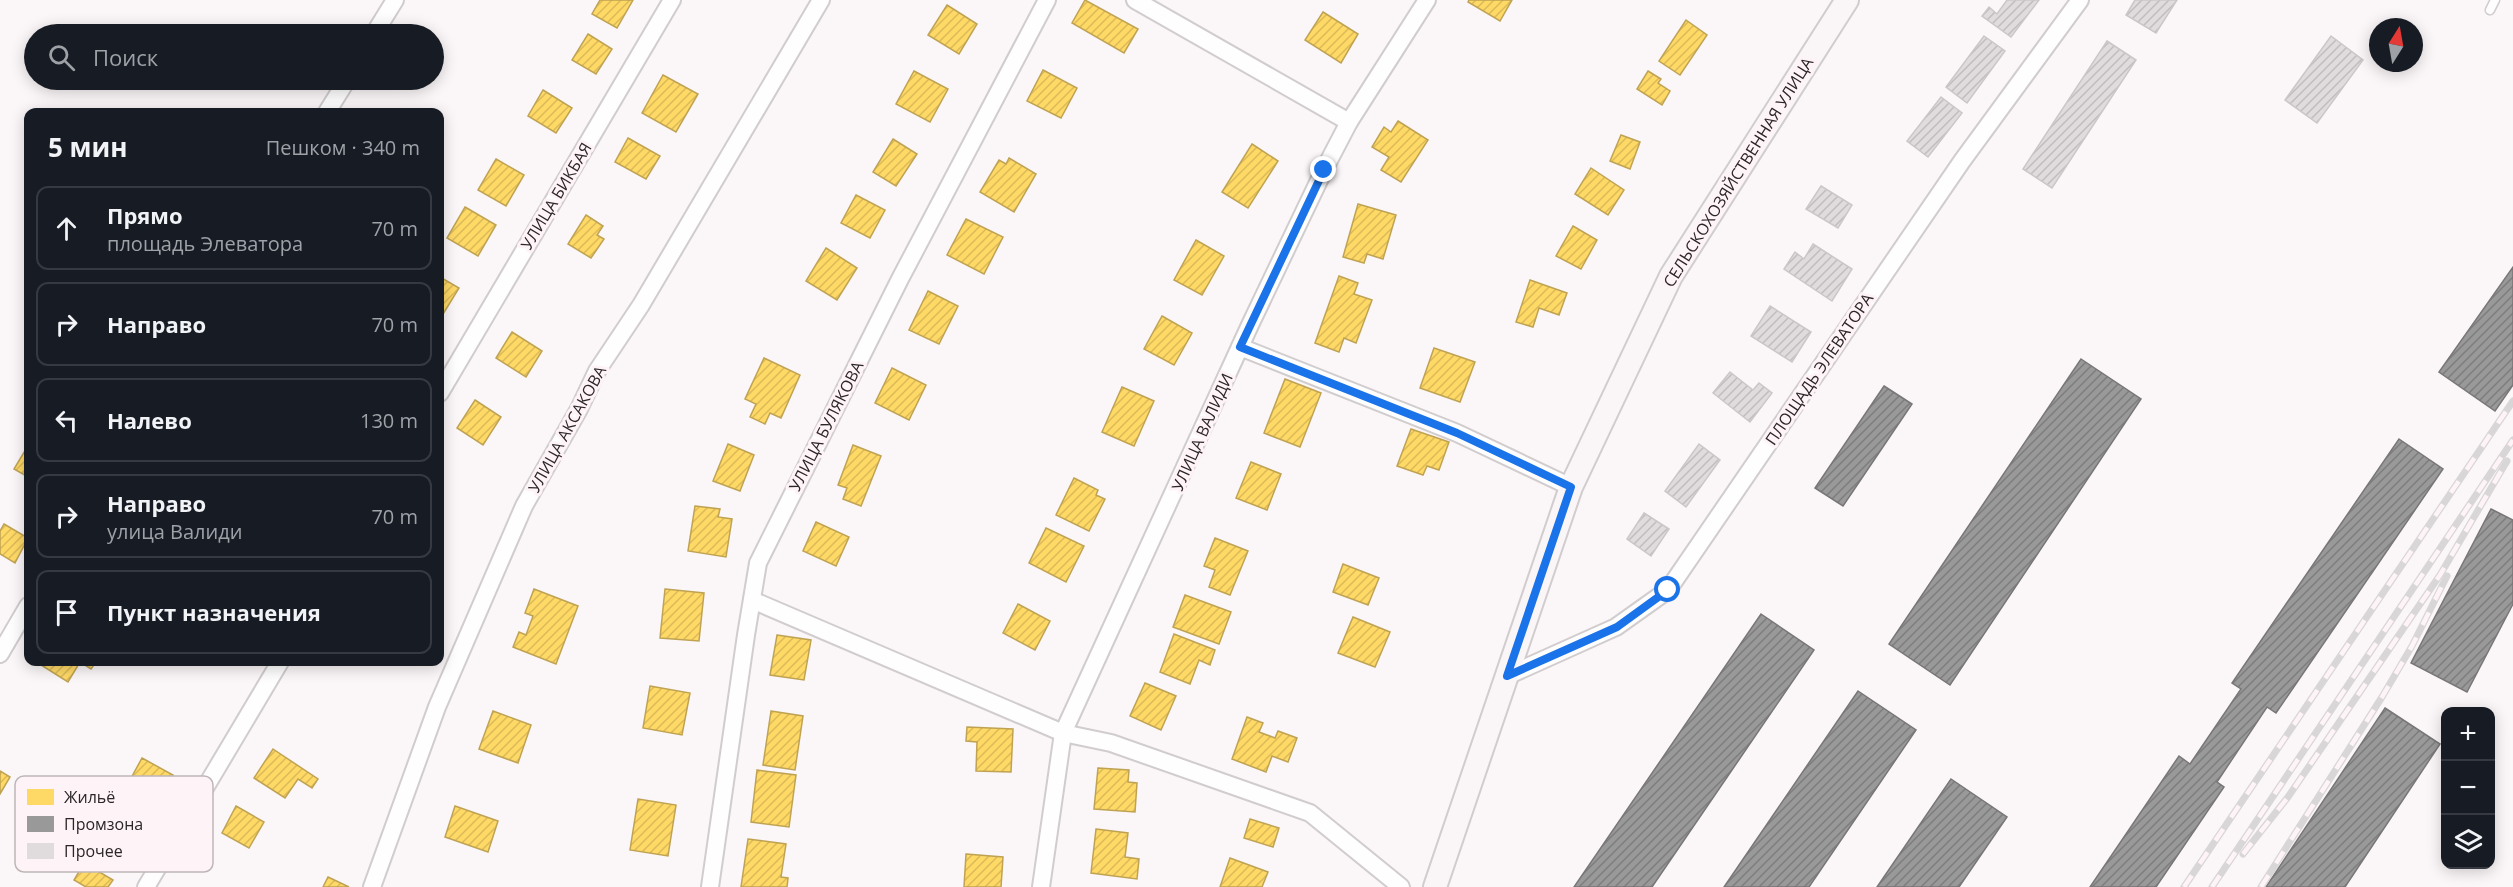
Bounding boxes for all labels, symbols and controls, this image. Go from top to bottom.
north arrow [2369,18,2423,72]
search box [24,24,444,90]
icon: search [45,41,78,74]
text: Поиск [93,42,158,72]
street label: СЕЛЬСКОХОЗЯЙСТВЕННАЯ УЛИЦА [1658,52,1819,291]
text: 5 мин [48,129,128,165]
text: Пешком · 340 m [266,134,420,161]
street label: УЛИЦА БИКБАЯ [515,138,597,254]
route end [1310,156,1336,182]
text: Прямо [107,200,183,230]
icon: ahead [50,212,83,245]
text: 70 m [371,215,418,242]
text: площадь Элеватора [107,230,303,257]
street label: ПЛОЩАДЬ ЭЛЕВАТОРА [1760,288,1879,449]
icon: right [50,308,83,341]
text: Направо [107,309,206,339]
text: 70 m [371,311,418,338]
street label: УЛИЦА БУЛЯКОВА [784,356,869,495]
street label: УЛИЦА АКСАКОВА [523,361,611,496]
street label: УЛИЦА ВАЛИДИ [1166,370,1238,494]
icon: left [50,404,83,437]
text: Налево [107,405,192,435]
text: 130 m [360,407,418,434]
text: Направо [107,488,206,518]
icon: right [50,500,83,533]
text: 70 m [371,503,418,530]
text: улица Валиди [107,518,242,545]
route start [1654,576,1680,602]
icon: arrive [50,596,83,629]
text: Пункт назначения [107,597,321,627]
map controls [2441,707,2495,869]
button: + [2441,707,2495,761]
button: − [2441,761,2495,815]
legend [15,776,213,872]
text: Жильё [64,786,115,808]
text: Промзона [64,813,143,835]
button: layers [2441,815,2495,869]
text: Прочее [64,840,123,862]

